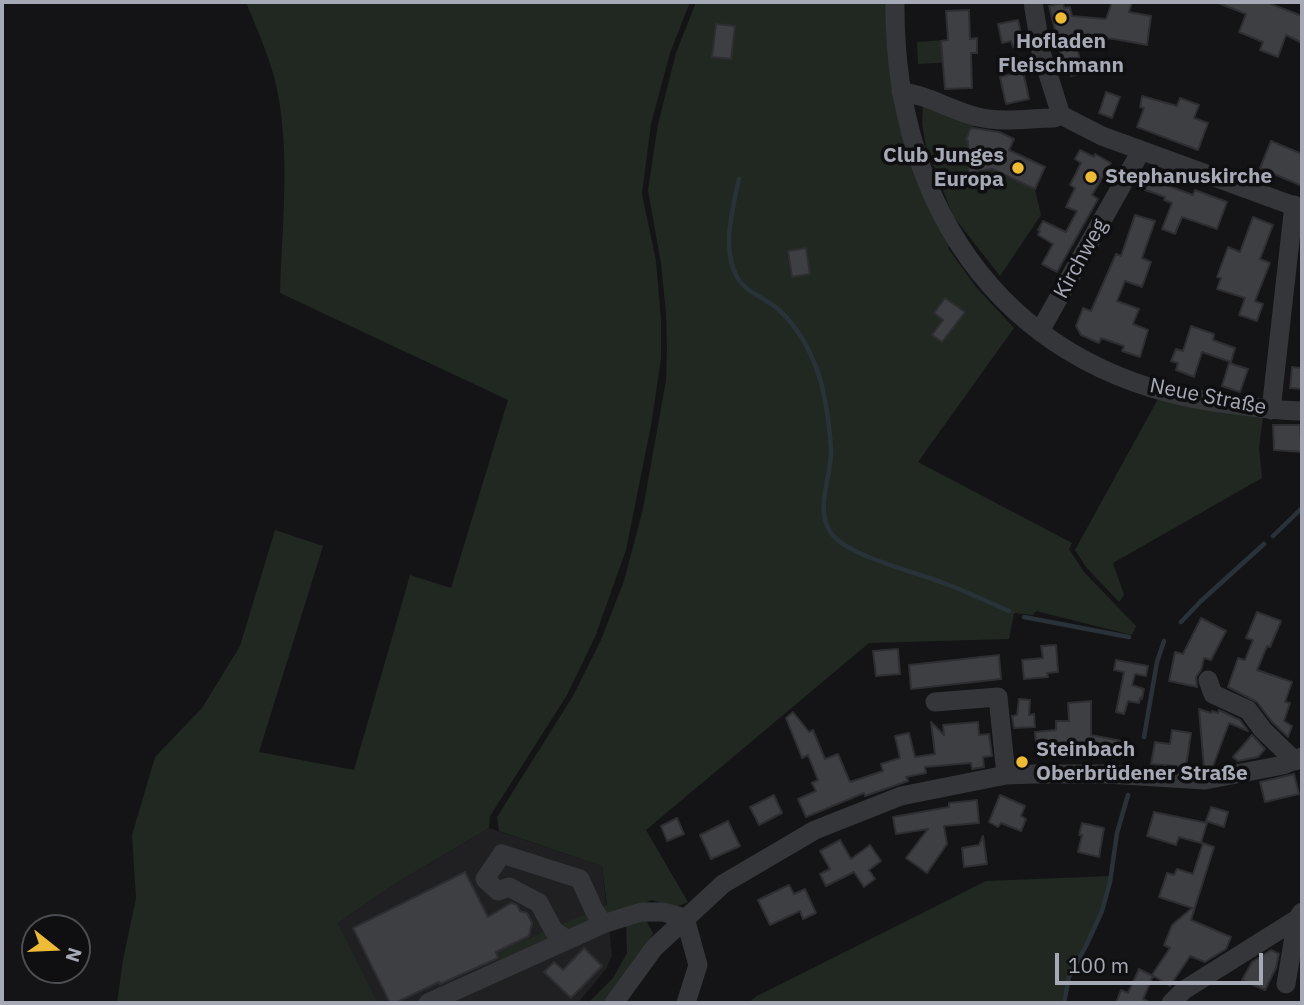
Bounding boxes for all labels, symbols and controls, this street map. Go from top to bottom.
marker: Hofladen Fleischmann [1053,10,1069,26]
place label: Hofladen Fleischmann [998,29,1124,79]
place label: Club Junges Europa [883,143,1004,193]
marker: Club Junges Europa [1010,160,1026,176]
place label: Stephanuskirche [1105,164,1272,190]
marker: Stephanuskirche [1083,169,1099,185]
street label: Kirchweg [1049,215,1113,303]
street label: Neue Straße [1148,373,1268,421]
place label: Steinbach Oberbrüdener Straße [1036,737,1248,787]
marker: Steinbach Oberbrüdener Straße [1014,754,1030,770]
north arrow [21,914,91,984]
scale bar [1059,939,1267,983]
text: N [61,945,88,965]
text: 100 m [1068,951,1129,979]

